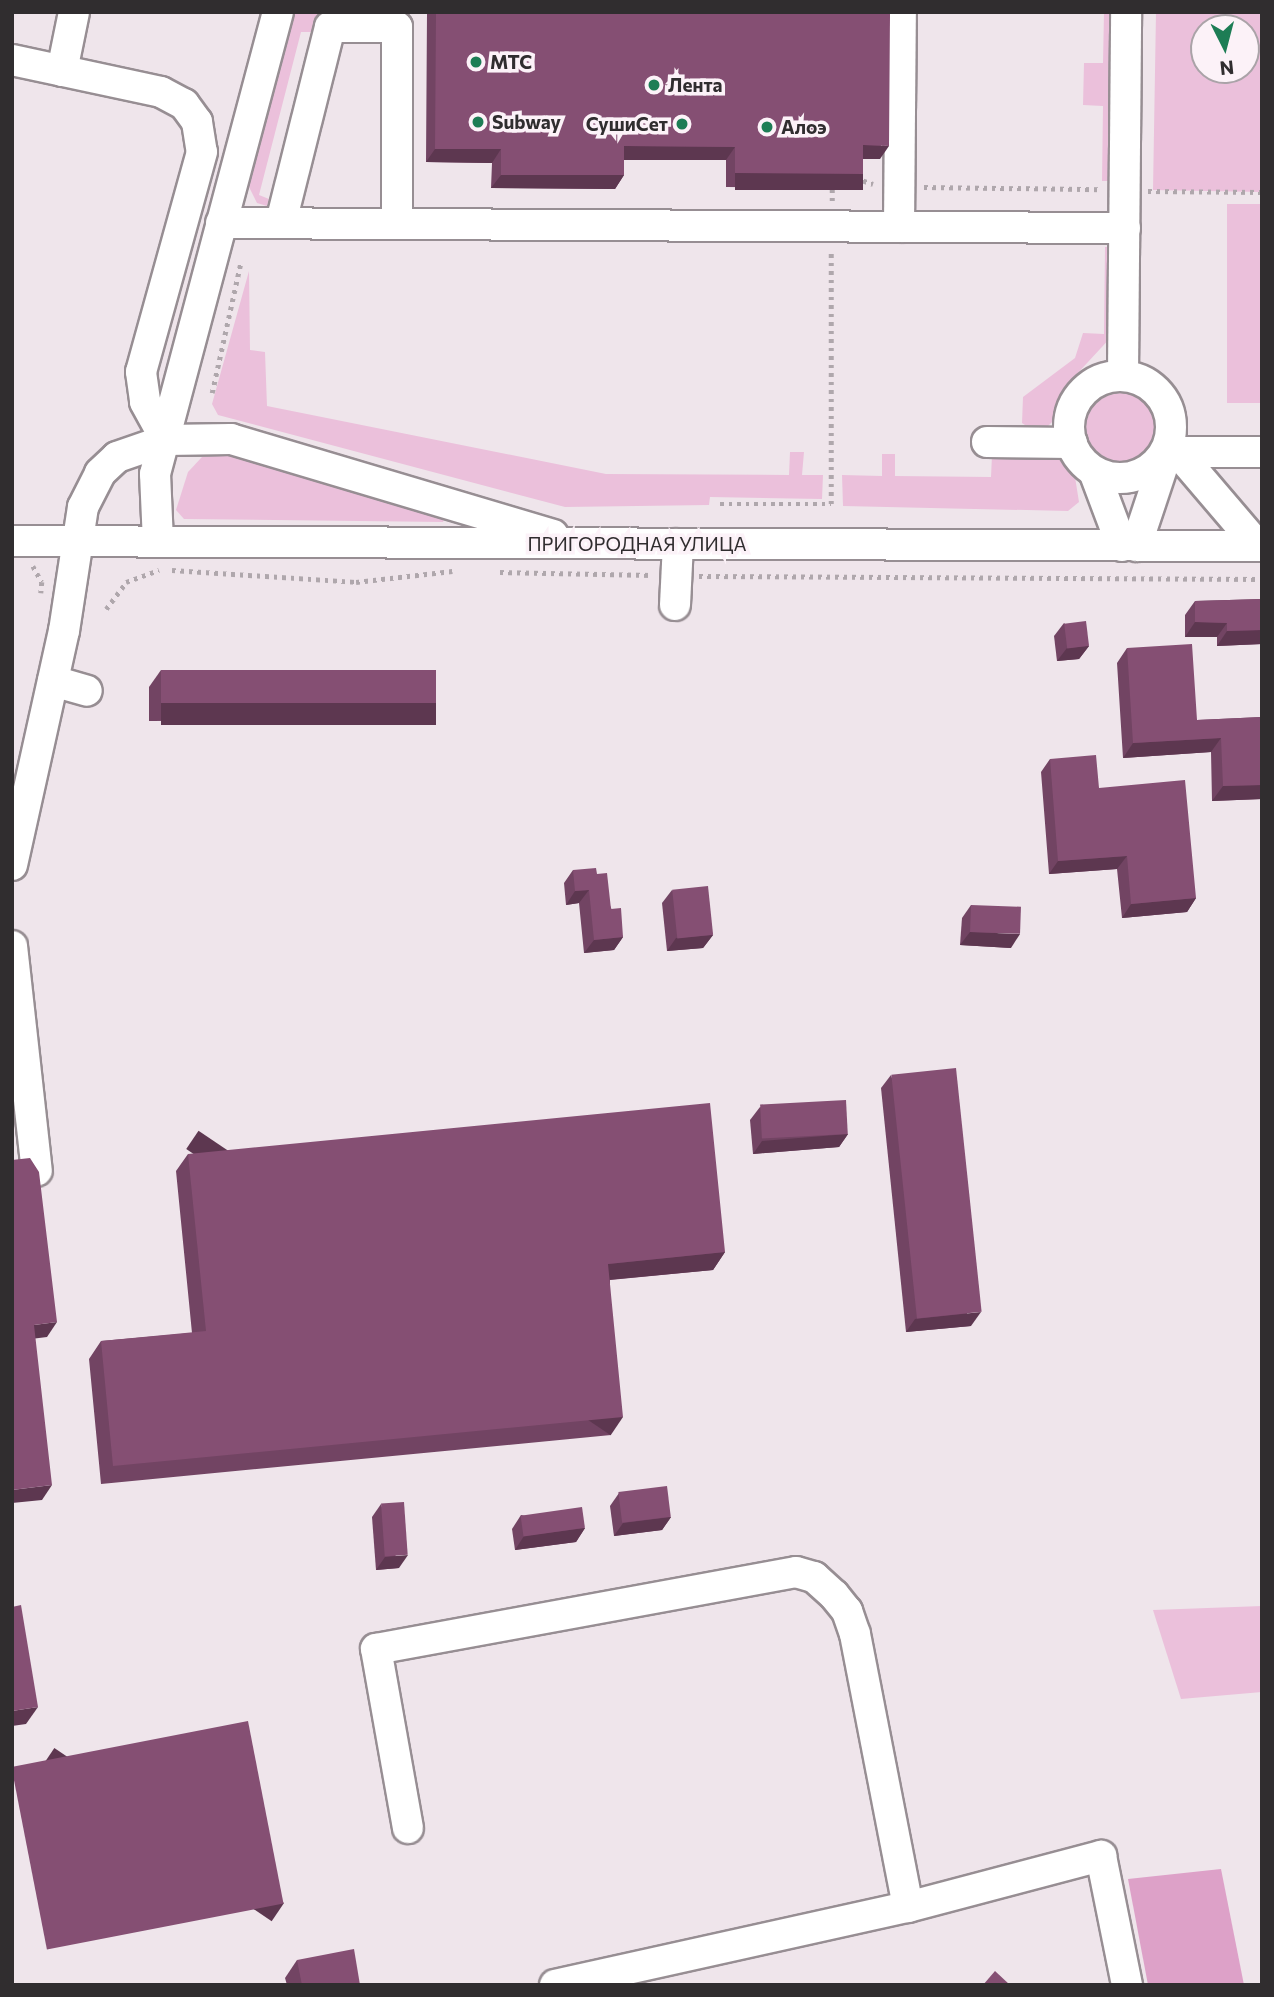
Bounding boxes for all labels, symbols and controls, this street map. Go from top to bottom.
north arrow [1190,14,1260,84]
place label: МТС [490,51,532,73]
marker: МТС [468,54,484,70]
text: N [1219,56,1235,81]
place label: Лента [668,74,722,96]
marker: Лента [646,77,662,93]
place label: Subway [492,111,561,133]
place label: СушиСет [586,113,668,135]
marker: Subway [470,114,486,130]
marker: СушиСет [674,116,690,132]
place label: Алоэ [781,116,827,138]
marker: Алоэ [759,119,775,135]
street label: ПРИГОРОДНАЯ УЛИЦА [527,533,747,555]

